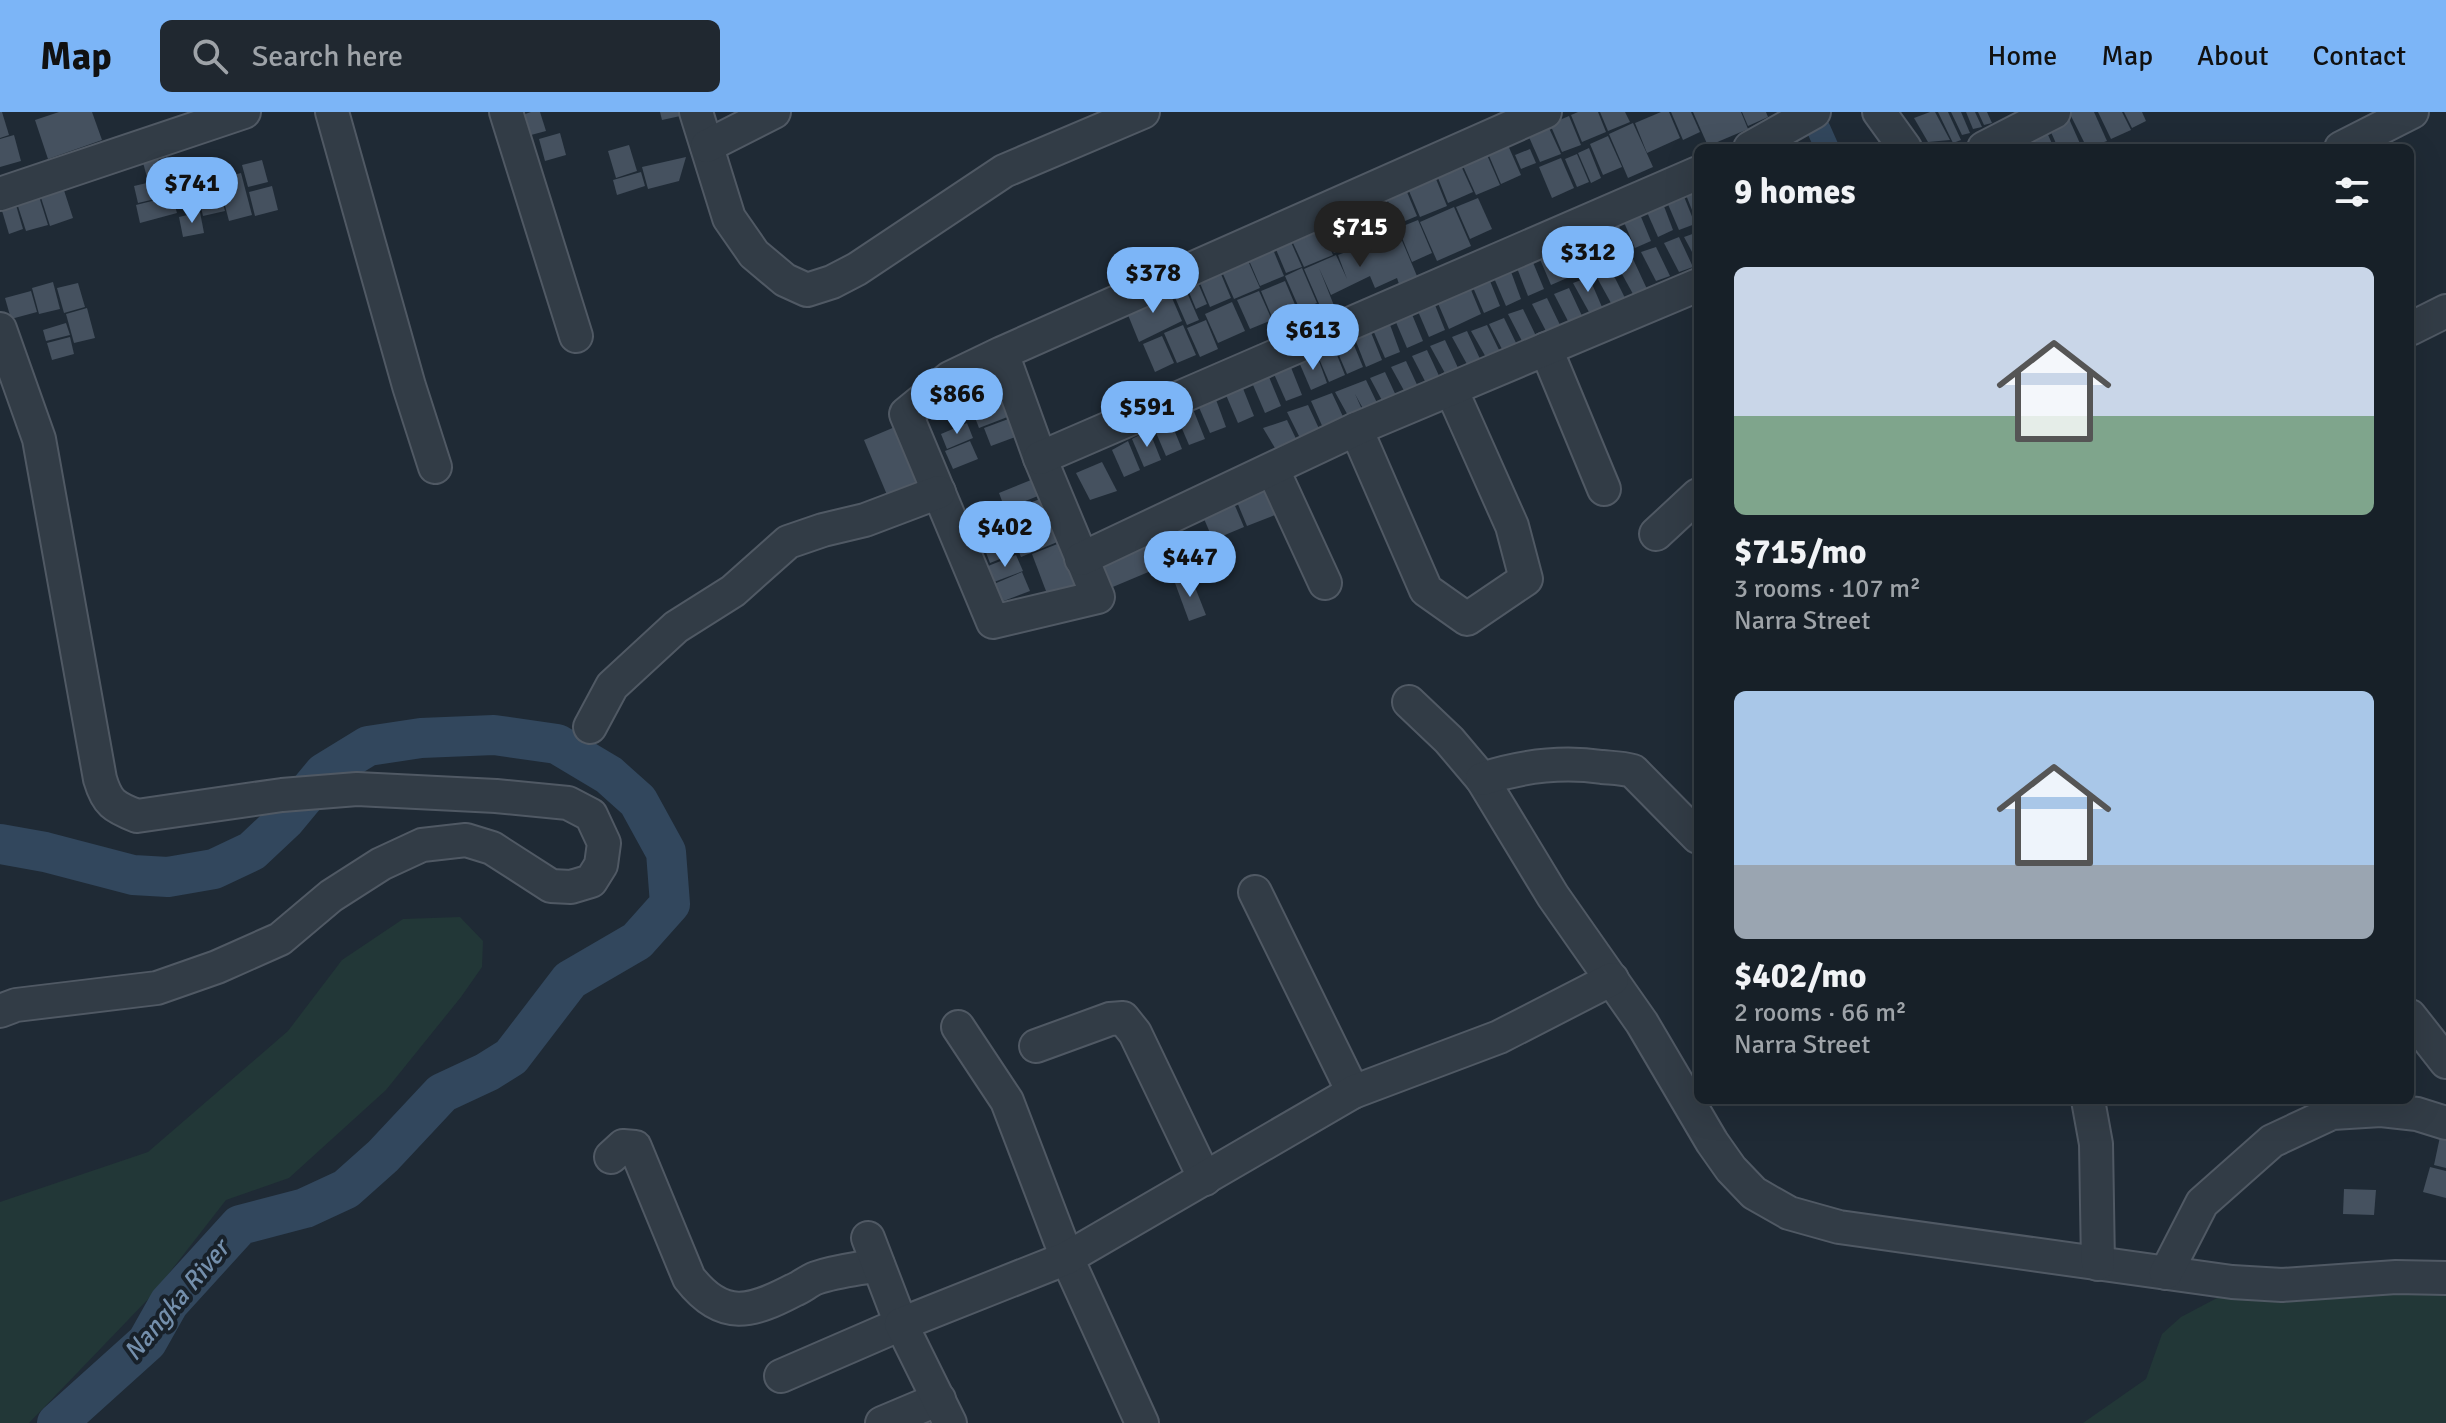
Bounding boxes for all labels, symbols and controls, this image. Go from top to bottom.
search box [160,20,720,92]
text: Map [40,33,112,80]
icon: search [188,34,232,78]
text: Search here [252,38,403,75]
text: Home [1988,39,2057,73]
text: Map [2101,39,2153,73]
text: About [2197,39,2269,73]
text: Contact [2313,39,2406,73]
pin: $741 [145,157,239,225]
text: $741 [164,167,220,199]
icon: filters [2330,170,2374,214]
text: 9 homes [1734,171,1855,213]
pin: $715 [1313,201,1407,269]
text: $715 [1332,211,1388,243]
pin: $312 [1541,226,1635,294]
text: $312 [1560,236,1616,268]
pin: $378 [1106,247,1200,315]
text: $378 [1125,257,1181,289]
pin: $613 [1266,304,1360,372]
text: $613 [1285,314,1341,346]
icon: home [1982,319,2126,463]
pin: $866 [910,368,1004,436]
text: $866 [929,378,985,410]
pin: $591 [1100,381,1194,449]
text: $591 [1119,391,1175,423]
pin: $402 [958,501,1052,569]
text: $402 [977,511,1033,543]
pin: $447 [1143,531,1237,599]
text: $715/mo [1734,531,1867,573]
text: $447 [1162,541,1218,573]
text: 3 rooms · 107 m² [1734,573,1921,605]
text: Narra Street [1734,605,1870,637]
icon: home [1982,743,2126,887]
text: $402/mo [1734,955,1867,997]
text: 2 rooms · 66 m² [1734,997,1907,1029]
text: Narra Street [1734,1029,1870,1061]
water label: Nangka River [117,1231,239,1367]

